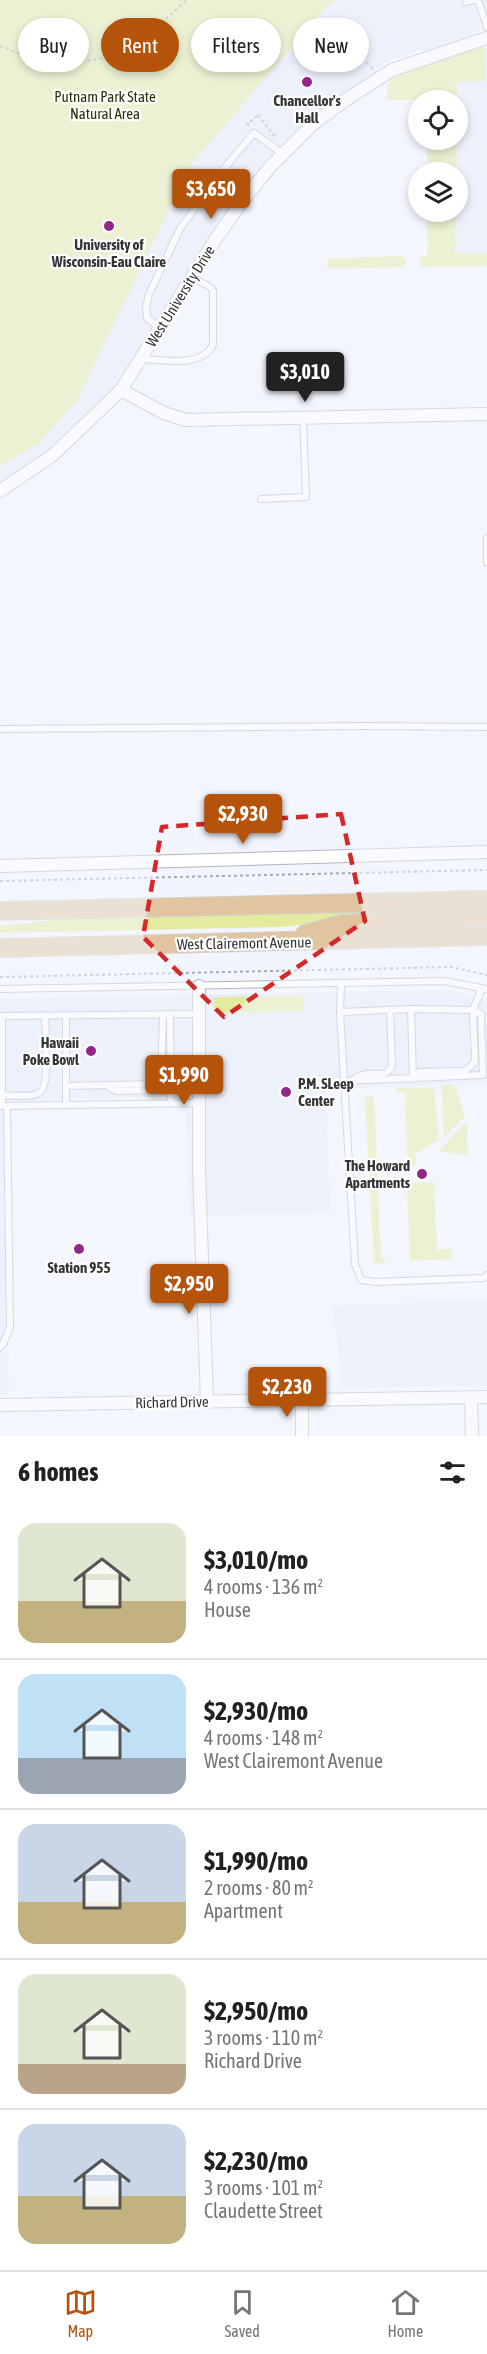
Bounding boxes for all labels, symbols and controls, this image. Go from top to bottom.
chip: Buy [18,18,89,72]
chip: Rent [101,18,179,72]
chip: Filters [191,18,281,72]
chip: New [293,18,369,72]
marker: Chancellor's Hall [300,75,314,89]
park label: Putnam Park State Natural Area [54,88,156,122]
map controls [408,90,468,222]
button: locate [408,90,468,150]
place label: Chancellor's Hall [273,92,342,126]
button: layers [408,162,468,222]
pin: $3,650 [162,169,260,220]
text: $3,650 [186,177,236,200]
marker: University of Wisconsin-Eau Claire [102,219,116,233]
place label: University of Wisconsin-Eau Claire [51,236,166,270]
street label: West University Drive [142,242,218,350]
pin: $3,010 [256,352,354,403]
text: $3,010 [280,360,330,383]
pin: $2,930 [194,794,292,845]
text: $2,930 [218,802,268,825]
street label: West Clairemont Avenue [177,933,311,953]
place label: Hawaii Poke Bowl [23,1034,80,1068]
marker: Hawaii Poke Bowl [84,1044,98,1058]
pin: $1,990 [135,1055,233,1106]
text: $1,990 [159,1063,209,1086]
place label: P.M. SLeep Center [298,1075,354,1109]
marker: P.M. SLeep Center [279,1085,293,1099]
place label: The Howard Apartments [344,1157,411,1191]
marker: The Howard Apartments [415,1167,429,1181]
marker: Station 955 [72,1242,86,1256]
place label: Station 955 [48,1259,110,1276]
pin: $2,950 [140,1264,238,1315]
text: $2,950 [164,1272,214,1295]
pin: $2,230 [238,1367,336,1418]
text: $2,230 [262,1375,312,1398]
street label: Richard Drive [135,1393,209,1411]
icon: filters [436,1456,469,1489]
text: 6 homes [18,1457,98,1487]
text: $3,010/mo [204,1545,308,1575]
icon: home [66,1547,138,1619]
text: 4 rooms · 136 m² [204,1575,323,1598]
text: House [204,1598,251,1621]
text: $2,930/mo [204,1696,308,1726]
icon: home [66,1698,138,1770]
text: 4 rooms · 148 m² [204,1726,323,1749]
text: West Clairemont Avenue [204,1749,383,1772]
text: $1,990/mo [204,1846,308,1876]
icon: home [66,1848,138,1920]
text: 2 rooms · 80 m² [204,1876,314,1899]
text: Apartment [204,1899,283,1922]
text: $2,950/mo [204,1996,308,2026]
icon: home [66,1998,138,2070]
text: 3 rooms · 110 m² [204,2026,323,2049]
text: Richard Drive [204,2049,302,2072]
text: $2,230/mo [204,2146,308,2176]
icon: home [66,2148,138,2220]
text: 3 rooms · 101 m² [204,2176,323,2199]
text: Claudette Street [204,2199,323,2222]
tab: Map [64,2286,97,2340]
tab: Saved [225,2286,260,2340]
tab: Home [388,2286,423,2340]

